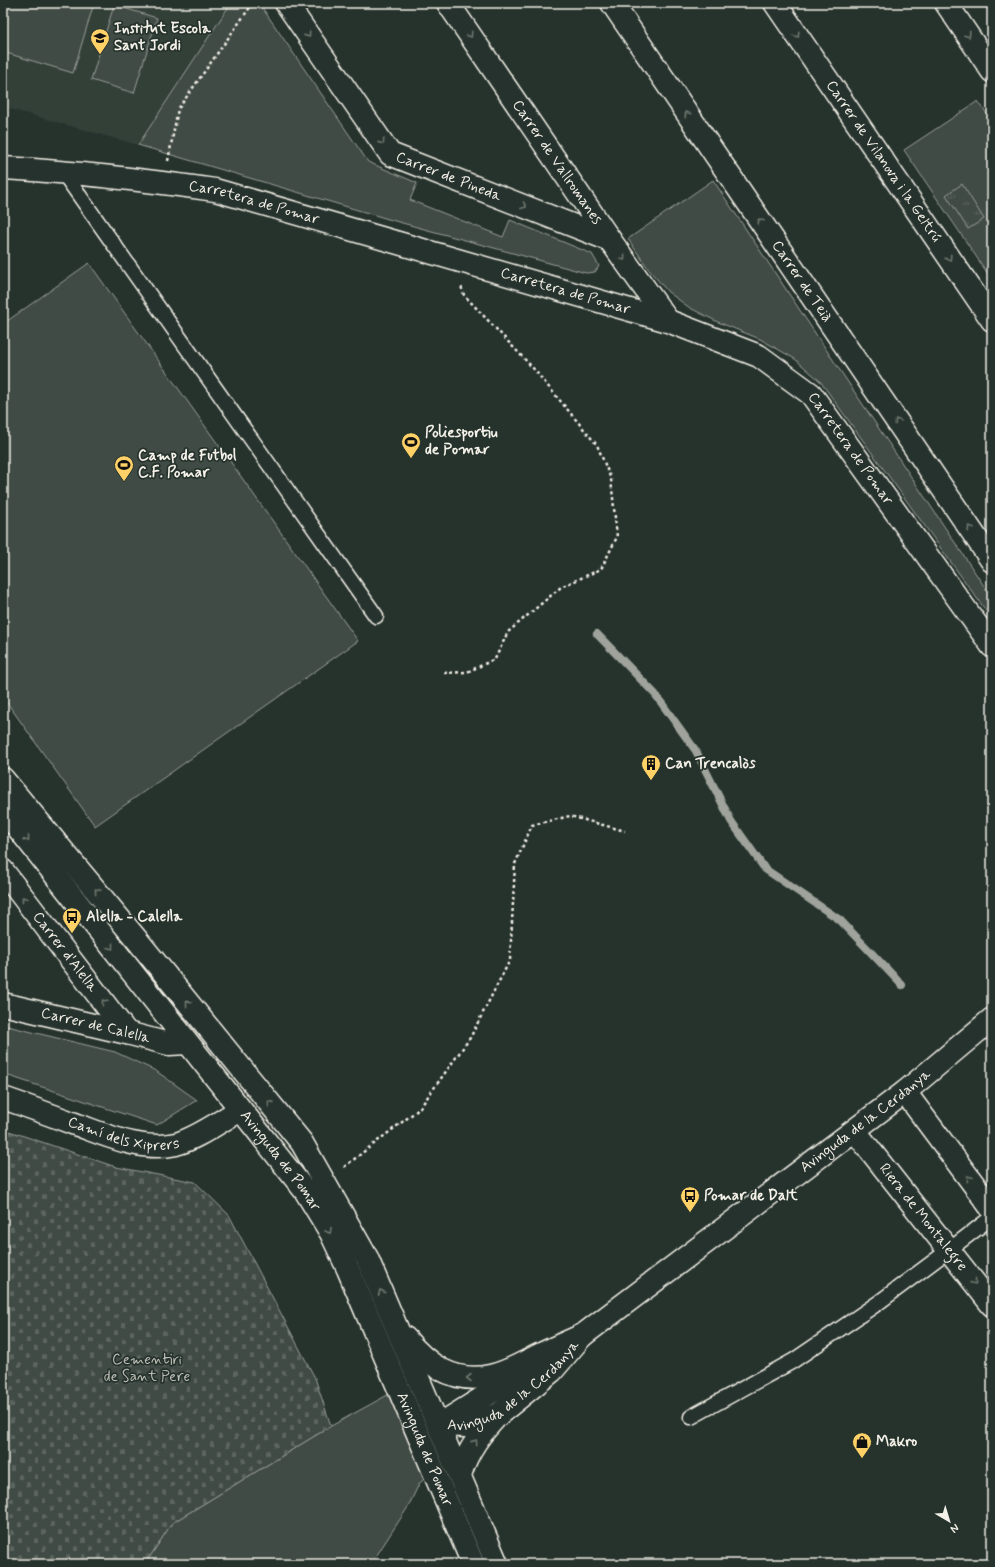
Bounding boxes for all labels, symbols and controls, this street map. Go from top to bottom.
place label: Institut Escola Sant Jordi [114,19,212,56]
school or university icon: Institut Escola Sant Jordi [89,27,111,55]
one-way arrow [303,31,311,38]
one-way arrow [465,31,473,38]
one-way arrow [792,31,800,38]
one-way arrow [963,31,970,38]
street label: Carrer de Vilanova i la Geltrú [821,77,946,246]
street label: Carrer de Vallromanes [507,96,607,229]
one-way arrow [684,111,692,118]
one-way arrow [377,138,385,145]
street label: Carrer de Pineda [393,147,505,207]
street label: Carretera de Pomar [187,176,322,230]
one-way arrow [520,202,527,210]
one-way arrow [757,218,765,225]
street label: Carrer de Teià [767,237,837,326]
one-way arrow [618,253,625,260]
one-way arrow [944,254,952,261]
street label: Carretera de Pomar [498,263,633,320]
street label: Carretera de Pomar [803,388,898,509]
one-way arrow [894,418,902,425]
place label: Poliesportiu de Pomar [425,423,498,460]
sports icon: Poliesportiu de Pomar [400,431,422,459]
place label: Camp de Futbol C.F. Pomar [138,446,237,483]
sports icon: Camp de Futbol C.F. Pomar [113,454,135,482]
one-way arrow [968,526,975,533]
building icon: Can Trencalòs [640,753,662,781]
place label: Can Trencalòs [665,754,756,774]
one-way arrow [22,835,29,842]
one-way arrow [94,889,101,896]
one-way arrow [22,896,29,903]
bus stop icon: Alella - Calella [61,906,83,934]
place label: Alella - Calella [86,907,183,927]
street label: Carrer d'Alella [28,908,103,997]
one-way arrow [107,942,114,949]
one-way arrow [101,999,108,1006]
one-way arrow [186,1000,193,1007]
street label: Carrer de Calella [39,1003,153,1049]
street label: Avinguda de la Cerdanya [796,1064,936,1178]
one-way arrow [268,1101,275,1108]
street label: Avinguda de Pomar [235,1106,326,1215]
street label: Camí dels Xiprers [65,1112,182,1156]
street label: Riera de Montalegre [874,1159,972,1276]
one-way arrow [966,1175,974,1182]
bus stop icon: Pomar de Dalt [679,1185,701,1213]
place label: Pomar de Dalt [704,1186,799,1206]
one-way arrow [325,1227,332,1234]
one-way arrow [970,1278,977,1285]
one-way arrow [378,1289,386,1296]
street label: Avinguda de la Cerdanya [447,1335,585,1436]
park label: Cementiri de Sant Pere [104,1350,190,1387]
one-way arrow [466,1374,472,1382]
street label: Avinguda de Pomar [391,1389,458,1510]
shop icon: Makro [851,1431,873,1459]
place label: Makro [876,1432,917,1452]
one-way arrow [470,1439,478,1446]
north arrow [929,1501,969,1541]
text: N [947,1520,962,1536]

